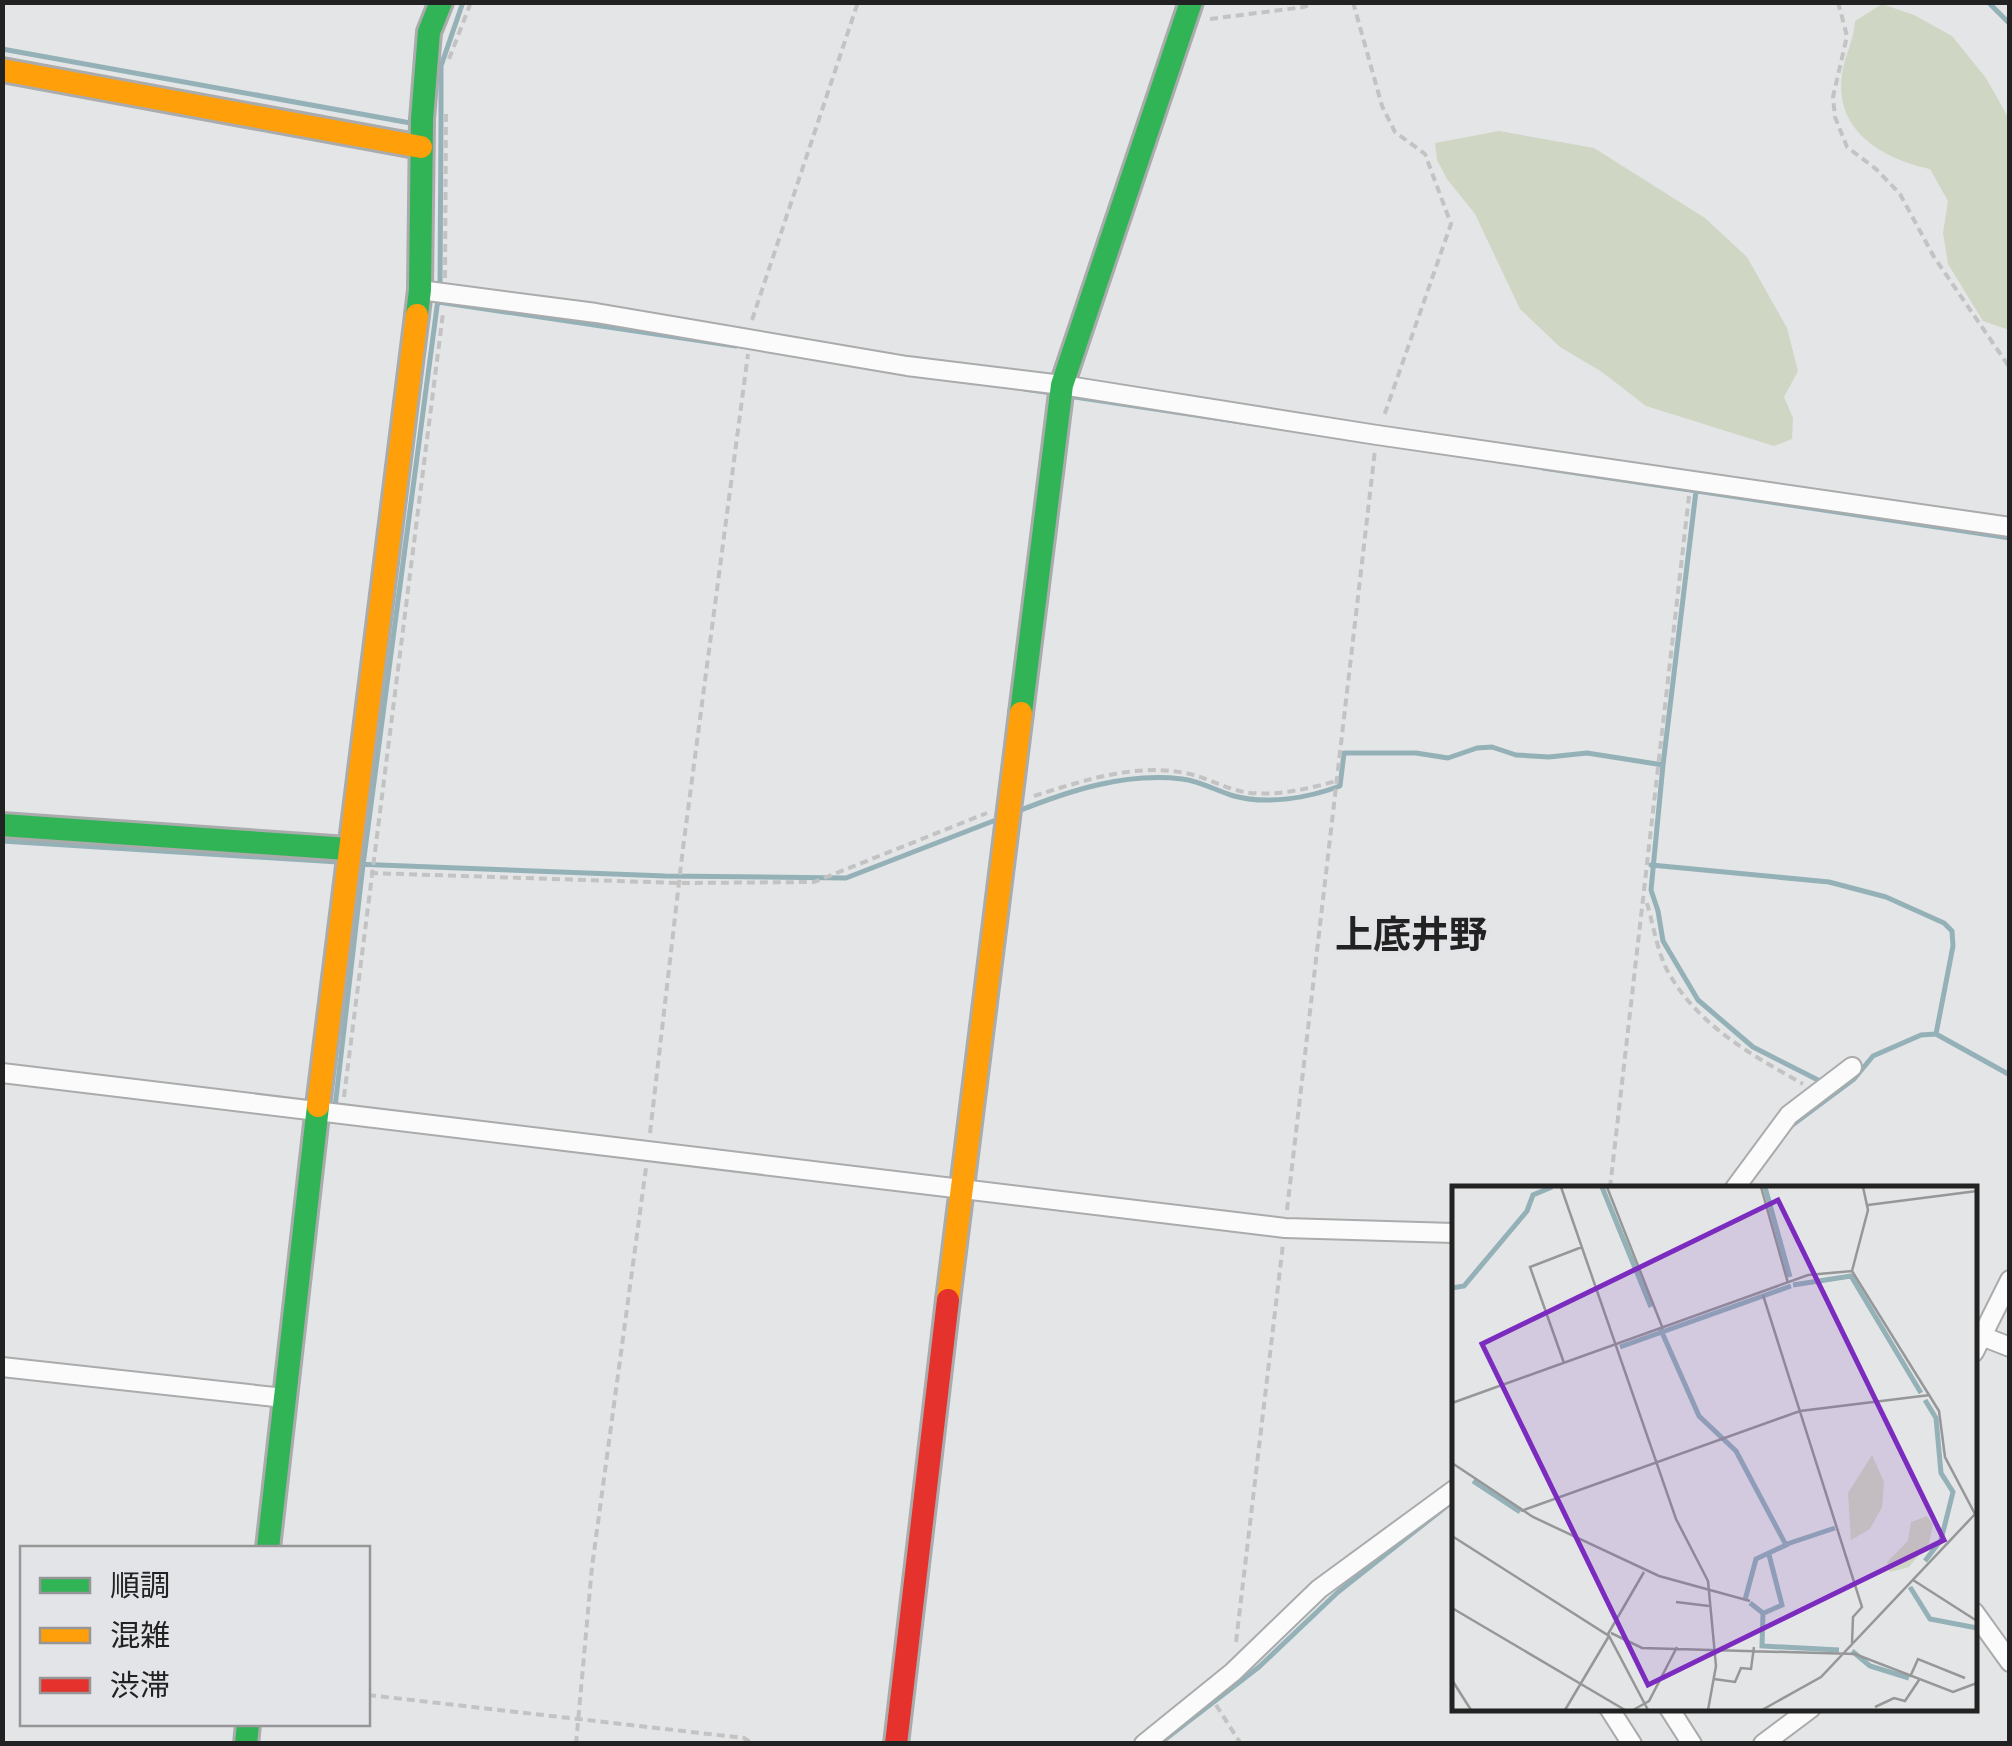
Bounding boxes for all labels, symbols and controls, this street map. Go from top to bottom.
district label: 上底井野 [1335,913,1487,956]
inset map [1452,1186,1977,1711]
legend [20,1546,370,1726]
text: 順調 [110,1568,170,1602]
text: 混雑 [110,1618,170,1652]
text: 渋滞 [110,1668,170,1702]

